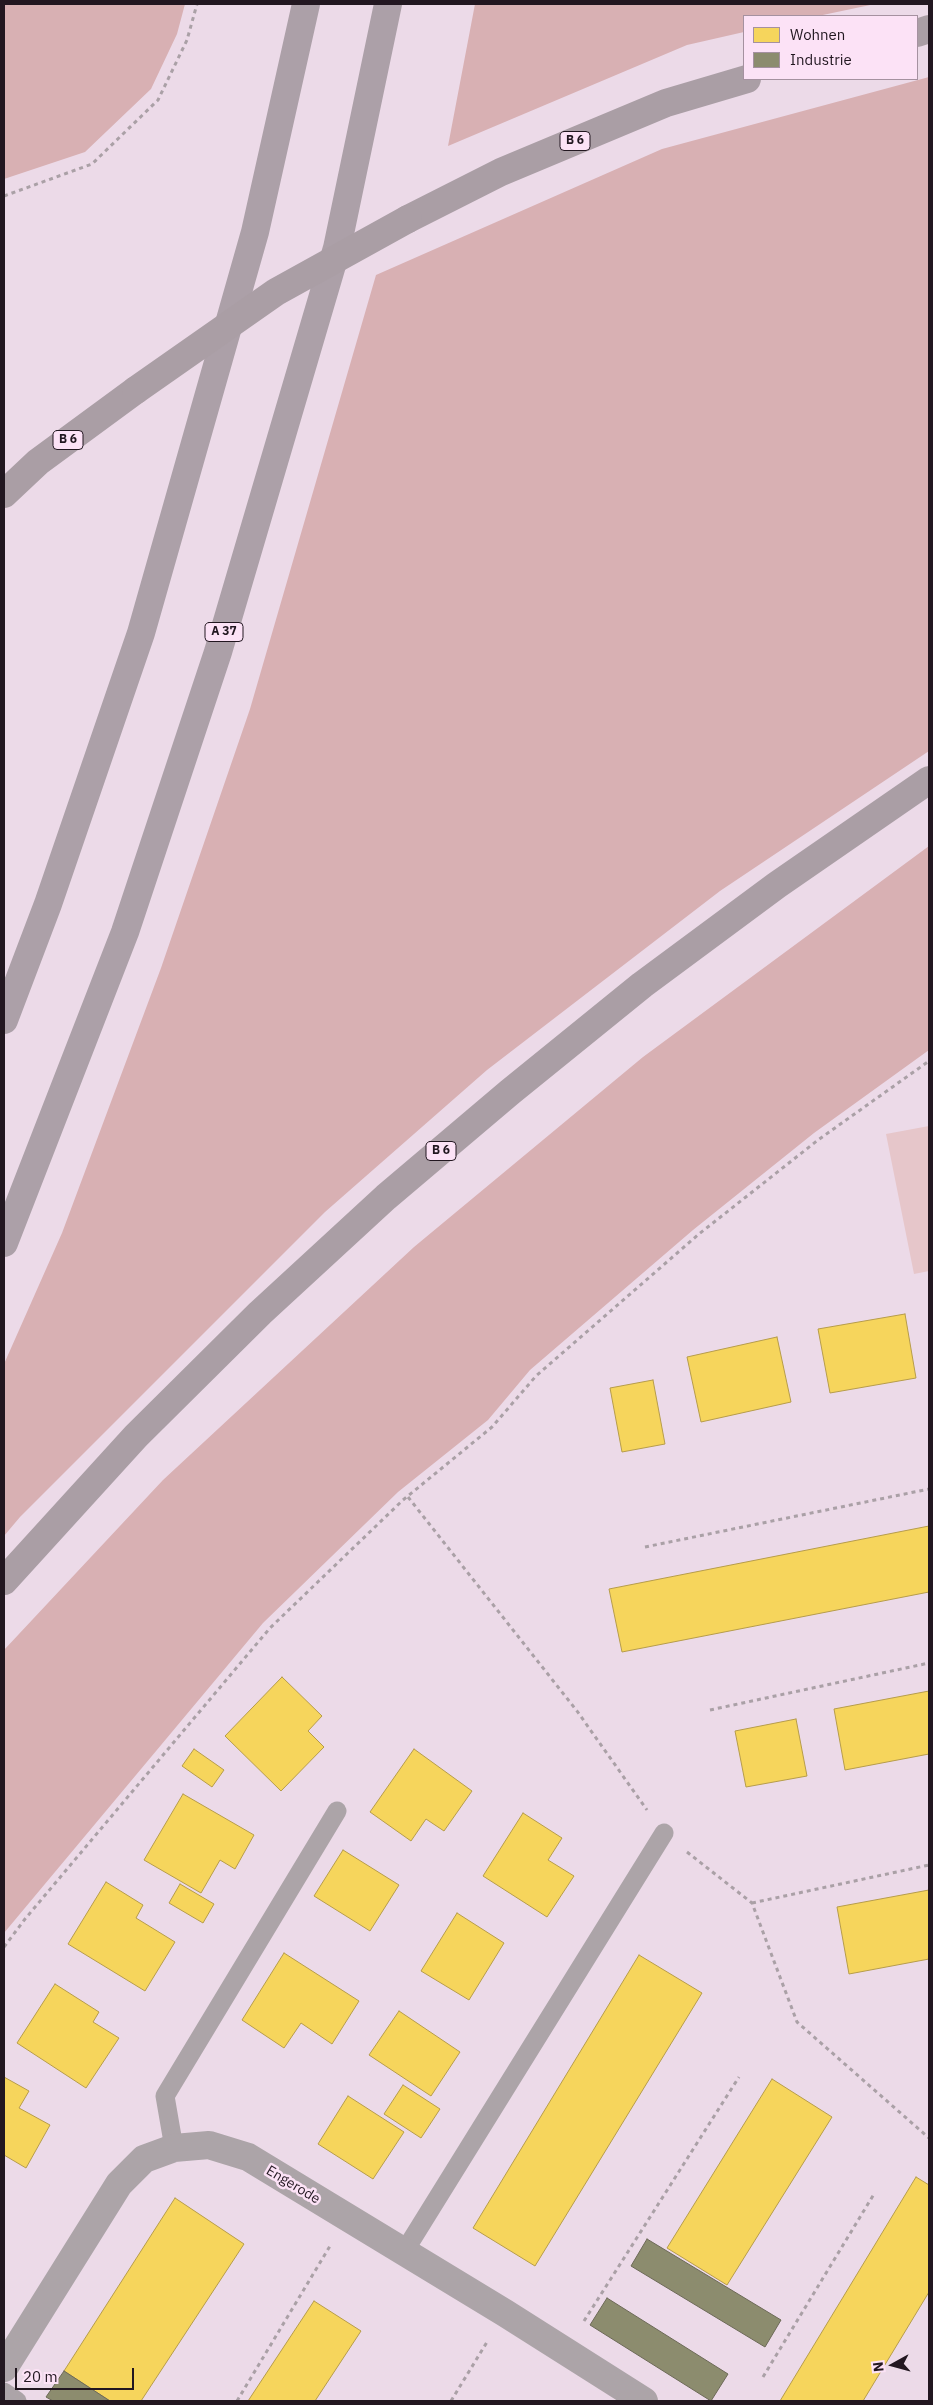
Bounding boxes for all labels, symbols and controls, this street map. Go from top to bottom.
legend [743,15,918,80]
text: Wohnen [790,25,845,44]
text: Industrie [790,50,852,69]
road number: B 6 [560,132,590,150]
road number: B 6 [53,430,83,450]
road number: A 37 [205,622,243,642]
road number: B 6 [426,1142,456,1160]
street label: Engerode [263,2162,323,2208]
north arrow [868,2340,918,2390]
scale bar [18,2358,136,2390]
text: N [869,2361,888,2373]
text: 20 m [23,2367,58,2386]

